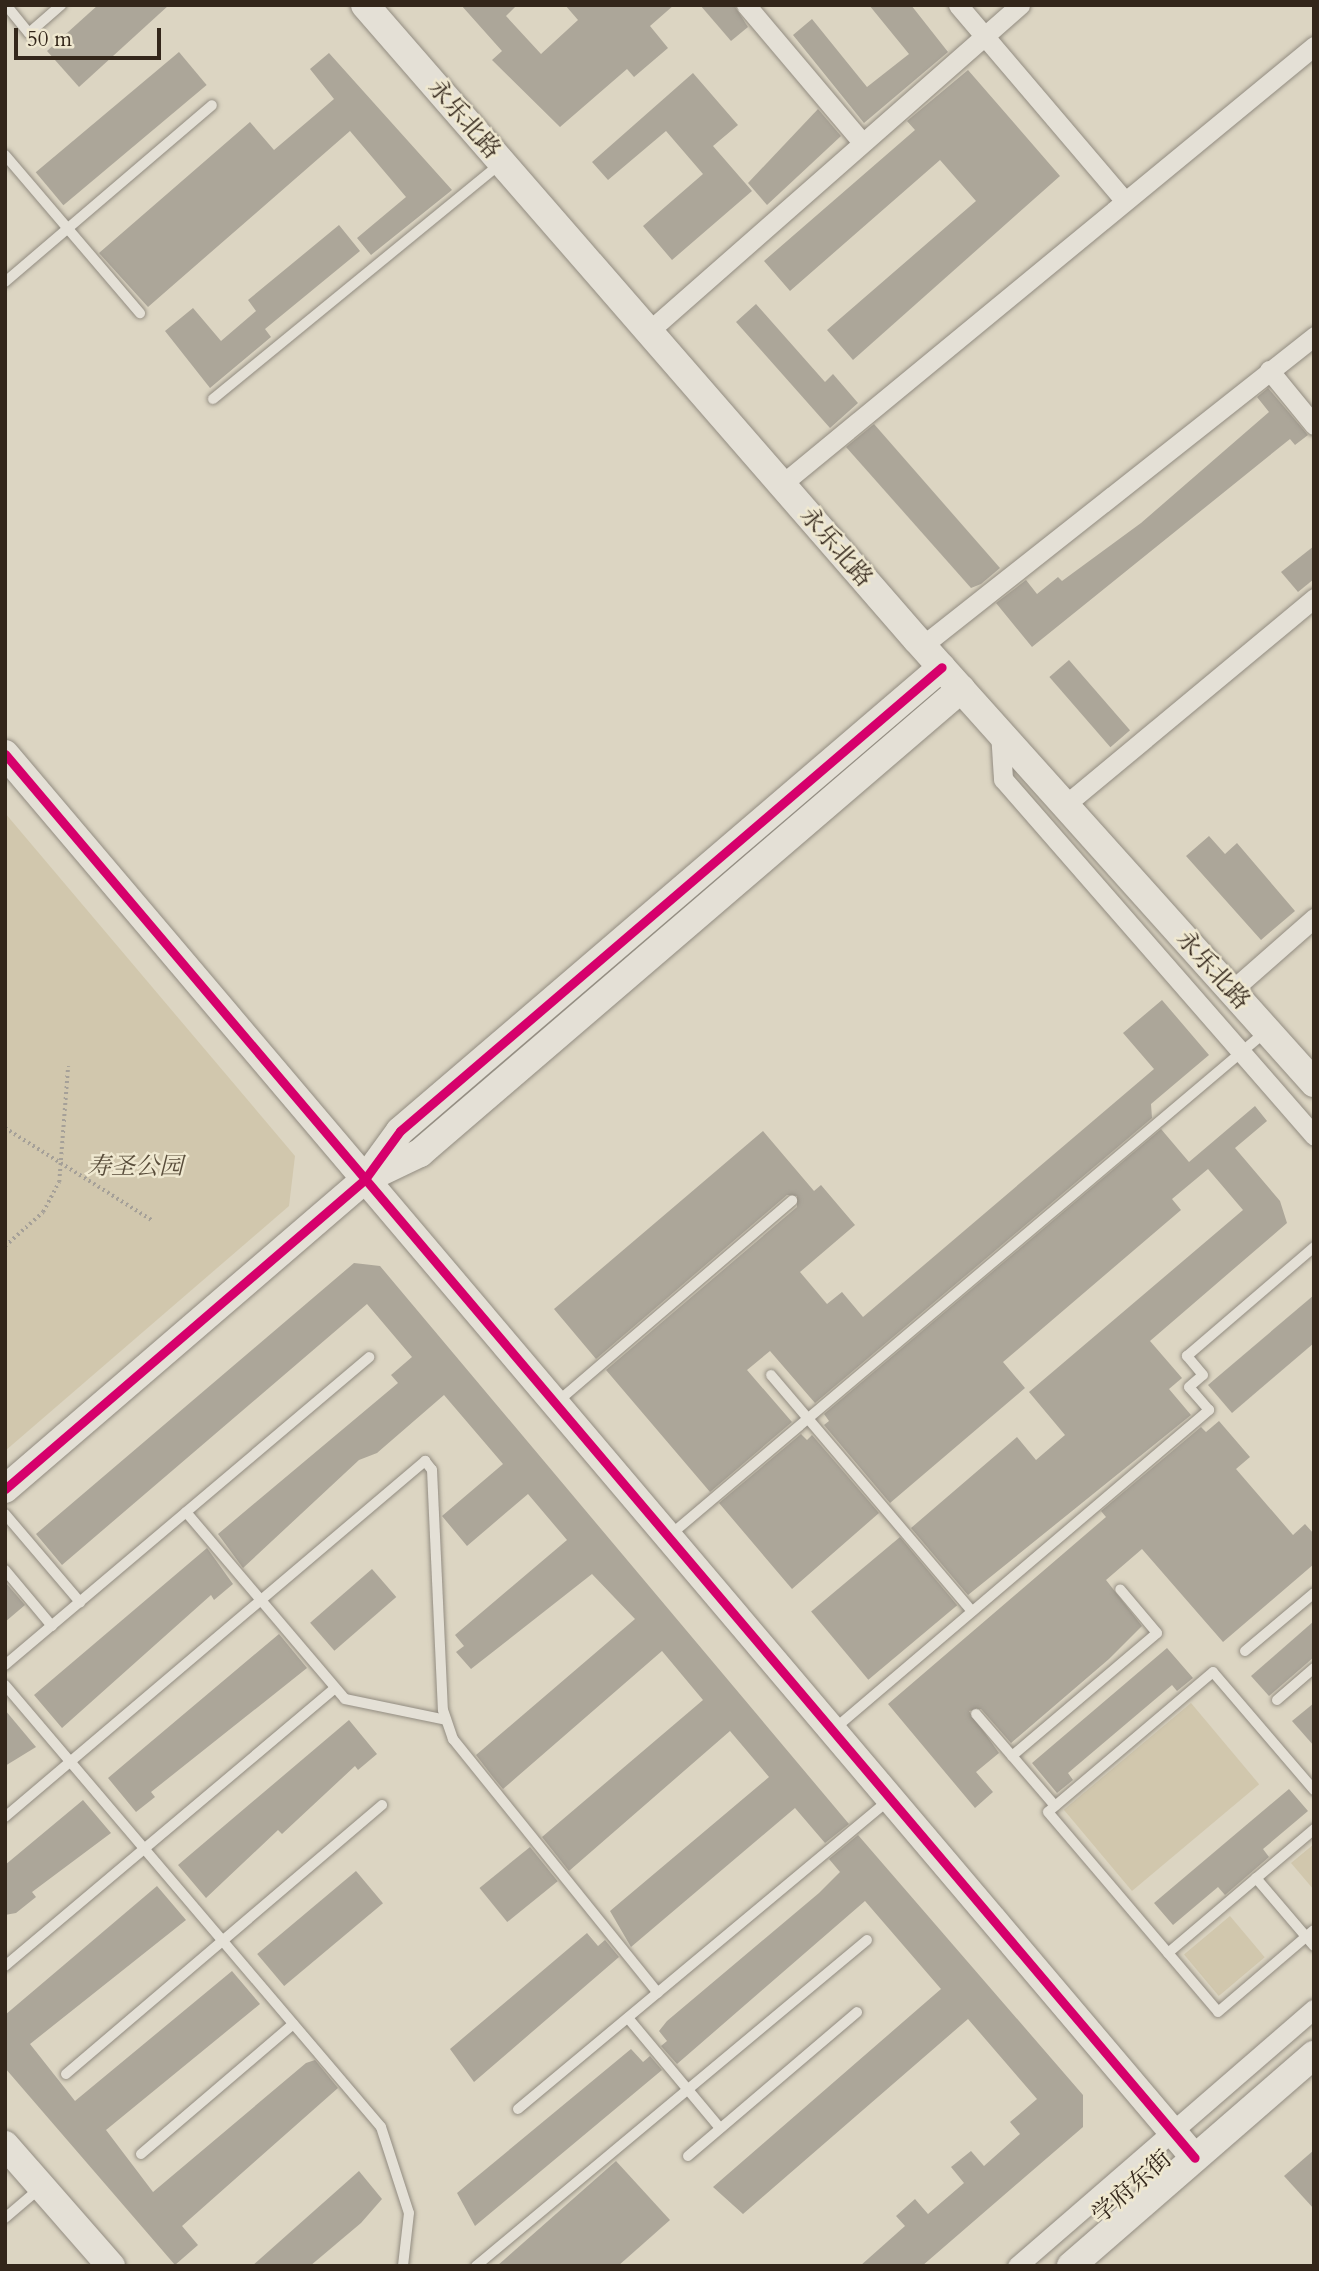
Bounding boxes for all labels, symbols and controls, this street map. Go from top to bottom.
scale bar [18,14,164,58]
text: 50 m [27,25,72,54]
street label: 永乐北路 [422,73,506,165]
street label: 永乐北路 [794,501,878,593]
street label: 永乐北路 [1170,925,1256,1015]
park label: 寿圣公园 [87,1153,183,1181]
street label: 学府东街 [1086,2145,1178,2229]

